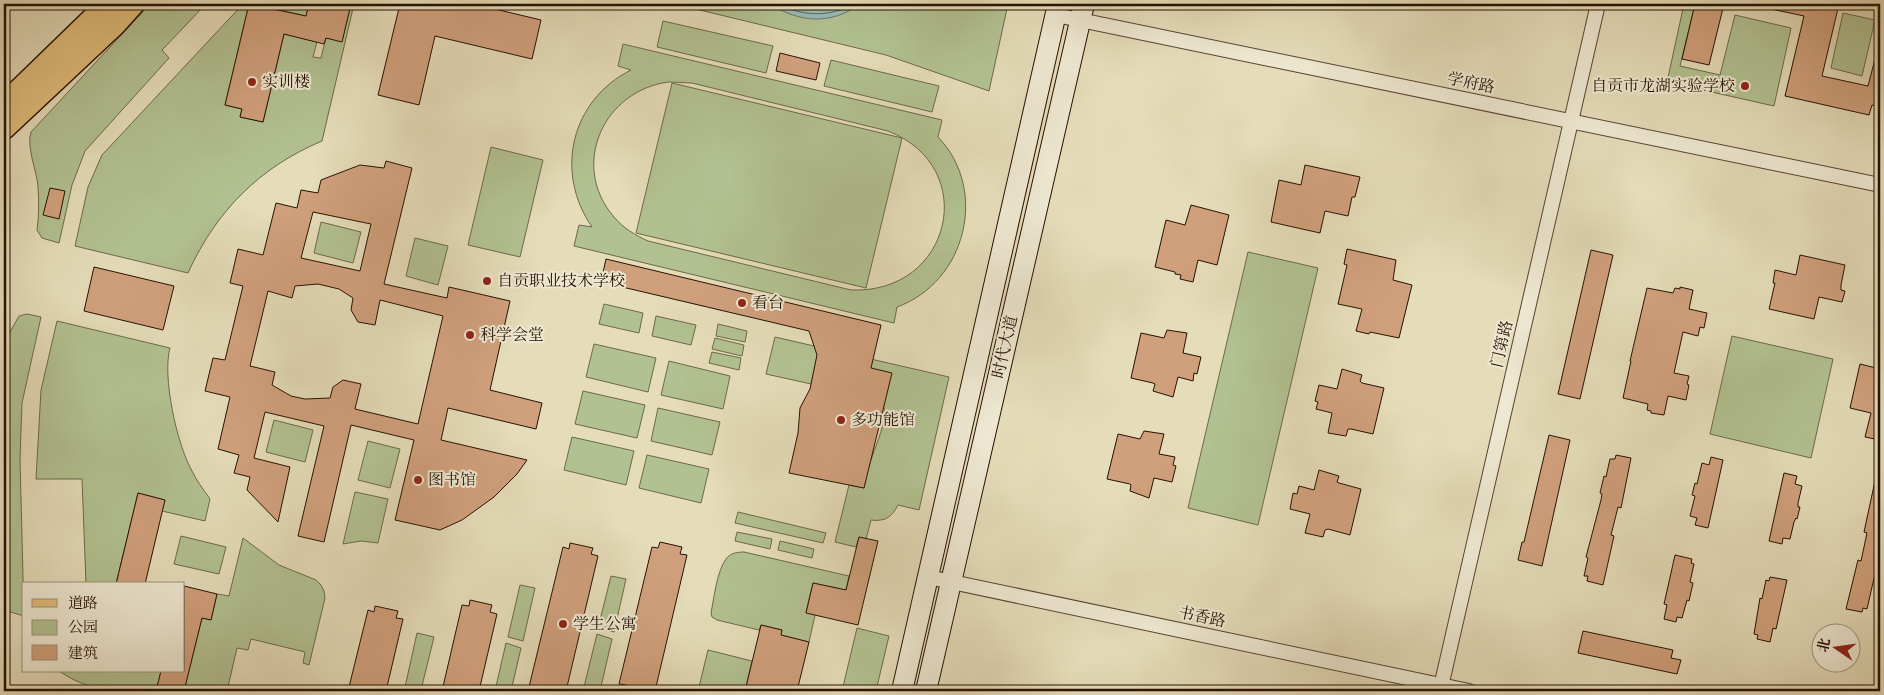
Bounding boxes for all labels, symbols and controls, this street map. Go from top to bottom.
street label: 学府路 [1445,68,1497,98]
place label: 实训楼 [262,72,310,92]
marker: 实训楼 [246,76,258,88]
place label: 自贡市龙湖实验学校 [1591,76,1735,96]
marker: 自贡市龙湖实验学校 [1739,80,1751,92]
place label: 自贡职业技术学校 [497,271,625,291]
marker: 自贡职业技术学校 [481,275,493,287]
place label: 看台 [752,293,784,313]
marker: 看台 [736,297,748,309]
street label: 时代大道 [988,314,1022,380]
street label: 门第路 [1487,318,1517,370]
place label: 科学会堂 [480,325,544,345]
marker: 科学会堂 [464,329,476,341]
place label: 多功能馆 [851,410,915,430]
marker: 多功能馆 [835,414,847,426]
place label: 图书馆 [428,470,476,490]
marker: 图书馆 [412,474,424,486]
legend [22,582,185,672]
text: 道路 [68,594,98,613]
street label: 书香路 [1176,602,1228,632]
place label: 学生公寓 [573,614,637,634]
text: 公园 [68,618,98,637]
marker: 学生公寓 [557,618,569,630]
north arrow [1812,622,1862,672]
text: 北 [1814,636,1835,654]
text: 建筑 [68,644,98,663]

